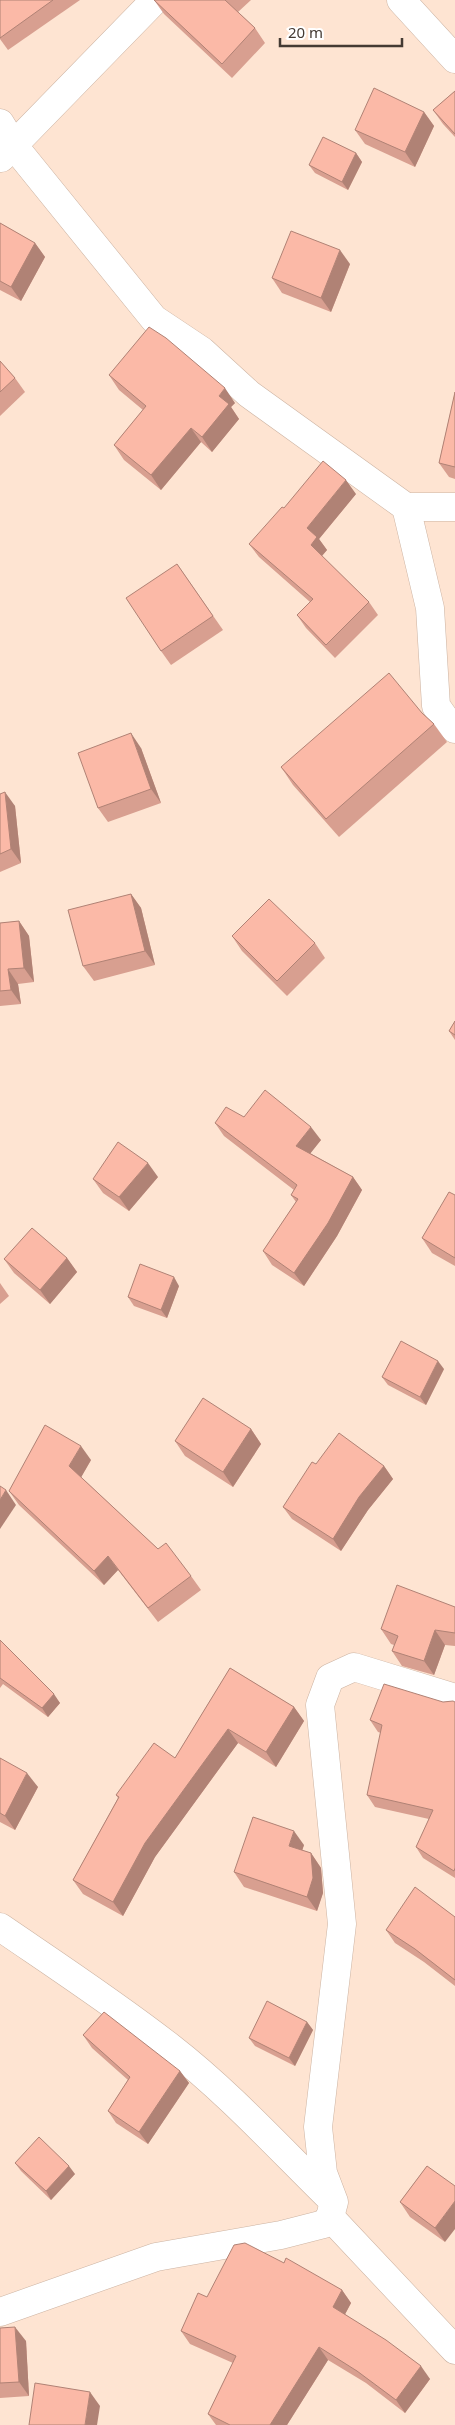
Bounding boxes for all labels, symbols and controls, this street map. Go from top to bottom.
scale bar [280,15,402,47]
text: 20 m [288,22,323,42]

